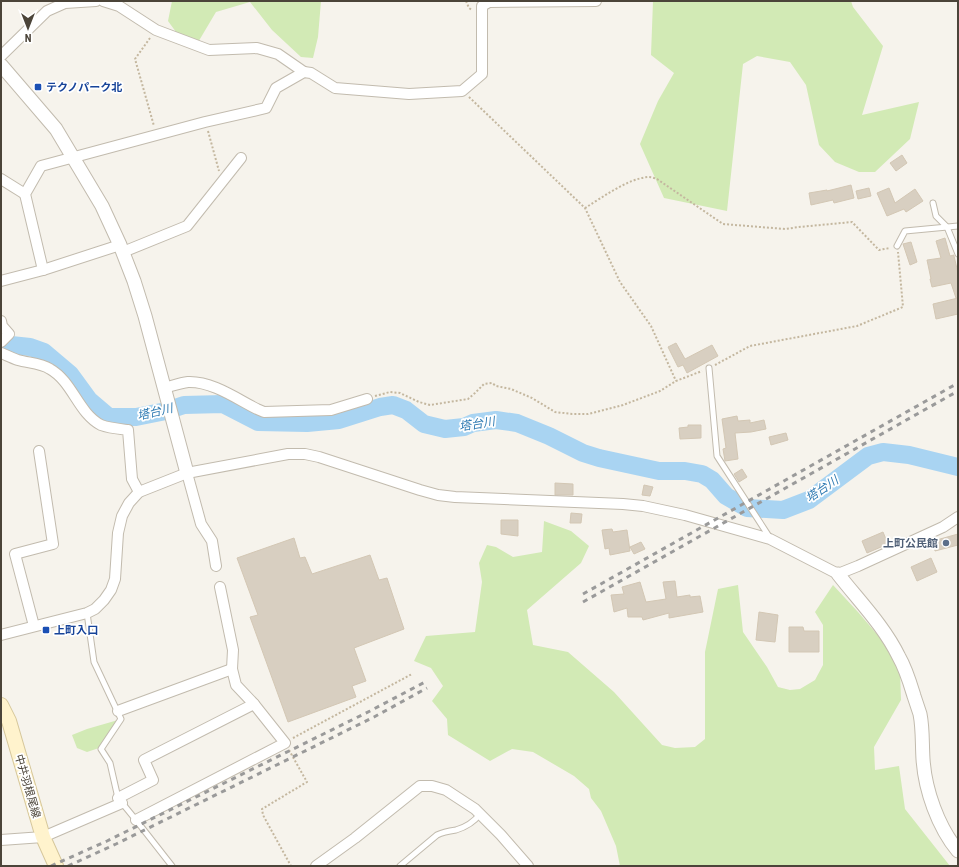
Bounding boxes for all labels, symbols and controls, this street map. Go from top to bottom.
north arrow [8,8,48,48]
text: N [24,31,31,44]
place label: テクノパーク北 [46,81,122,94]
marker: テクノパーク北 [33,82,43,92]
water label: 塔台川 [136,401,176,423]
water label: 塔台川 [458,414,498,434]
water label: 塔台川 [803,472,842,505]
place label: 上町公民館 [883,537,938,550]
marker: 上町公民館 [941,538,951,548]
place label: 上町入口 [54,624,98,637]
marker: 上町入口 [41,625,51,635]
street label: 中井羽根尾線 [12,753,43,820]

